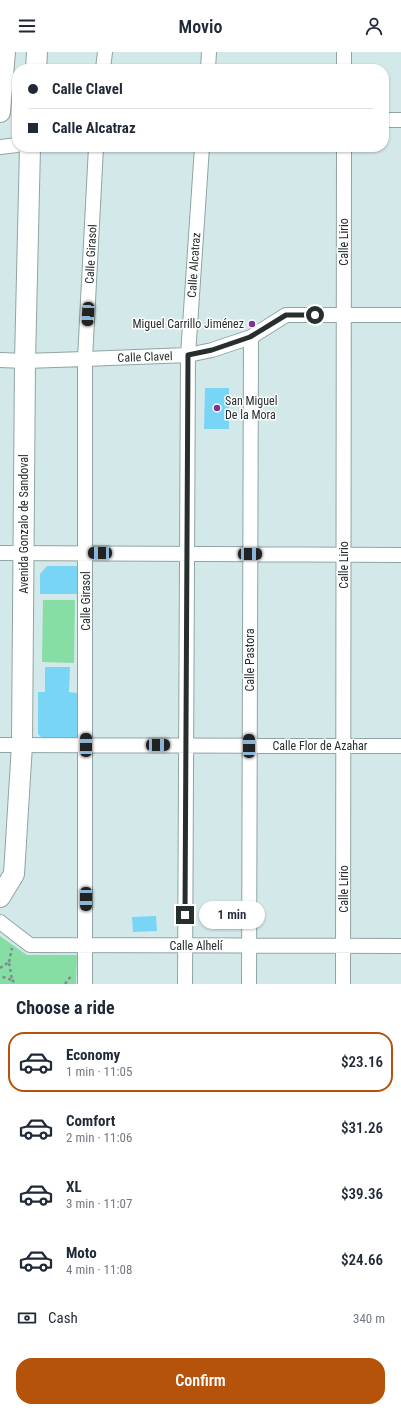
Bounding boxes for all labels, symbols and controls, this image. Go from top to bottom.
icon: menu [16,15,38,37]
icon: person [363,15,385,37]
text: Movio [179,16,222,37]
text: Calle Clavel [52,80,123,98]
text: Calle Alcatraz [52,119,136,137]
street label: Calle Lirio [337,218,351,266]
street label: Calle Girasol [82,224,100,284]
street label: Calle Alcatraz [185,232,203,298]
car [81,302,95,326]
route start [306,306,324,324]
place label: Miguel Carrillo Jiménez [133,317,244,331]
marker: Miguel Carrillo Jiménez [247,319,257,329]
street label: Calle Clavel [117,349,173,365]
place label: San Miguel De la Mora [225,394,277,422]
marker: San Miguel De la Mora [212,403,222,413]
street label: Avenida Gonzalo de Sandoval [17,454,31,594]
street label: Calle Lirio [337,541,351,589]
car [88,547,112,559]
car [238,548,262,560]
street label: Calle Girasol [79,571,93,631]
street label: Calle Pastora [243,628,257,691]
car [80,733,92,757]
car [243,734,255,758]
car [146,739,170,751]
street label: Calle Flor de Azahar [273,739,368,753]
street label: Calle Lirio [337,865,351,913]
car [80,887,92,911]
callout: 1 min [199,901,265,929]
route end [176,906,194,924]
text: 1 min [218,907,246,922]
street label: Calle Alhelí [169,939,224,953]
text: Choose a ride [16,997,115,1018]
icon: car [18,1044,54,1080]
text: Economy [66,1046,120,1064]
text: $23.16 [341,1053,383,1071]
text: 1 min · 11:05 [66,1064,132,1079]
icon: car [18,1110,54,1146]
text: Comfort [66,1112,115,1130]
text: $31.26 [341,1119,383,1137]
text: 2 min · 11:06 [66,1130,132,1145]
icon: car [18,1176,54,1212]
text: XL [66,1178,82,1196]
text: $39.36 [341,1185,383,1203]
text: 3 min · 11:07 [66,1196,132,1211]
icon: car [18,1242,54,1278]
text: Moto [66,1244,97,1262]
text: $24.66 [341,1251,383,1269]
text: 4 min · 11:08 [66,1262,132,1277]
icon: cash [16,1307,38,1329]
text: Cash [48,1309,78,1327]
text: 340 m [353,1311,385,1326]
button: Confirm [16,1358,385,1404]

